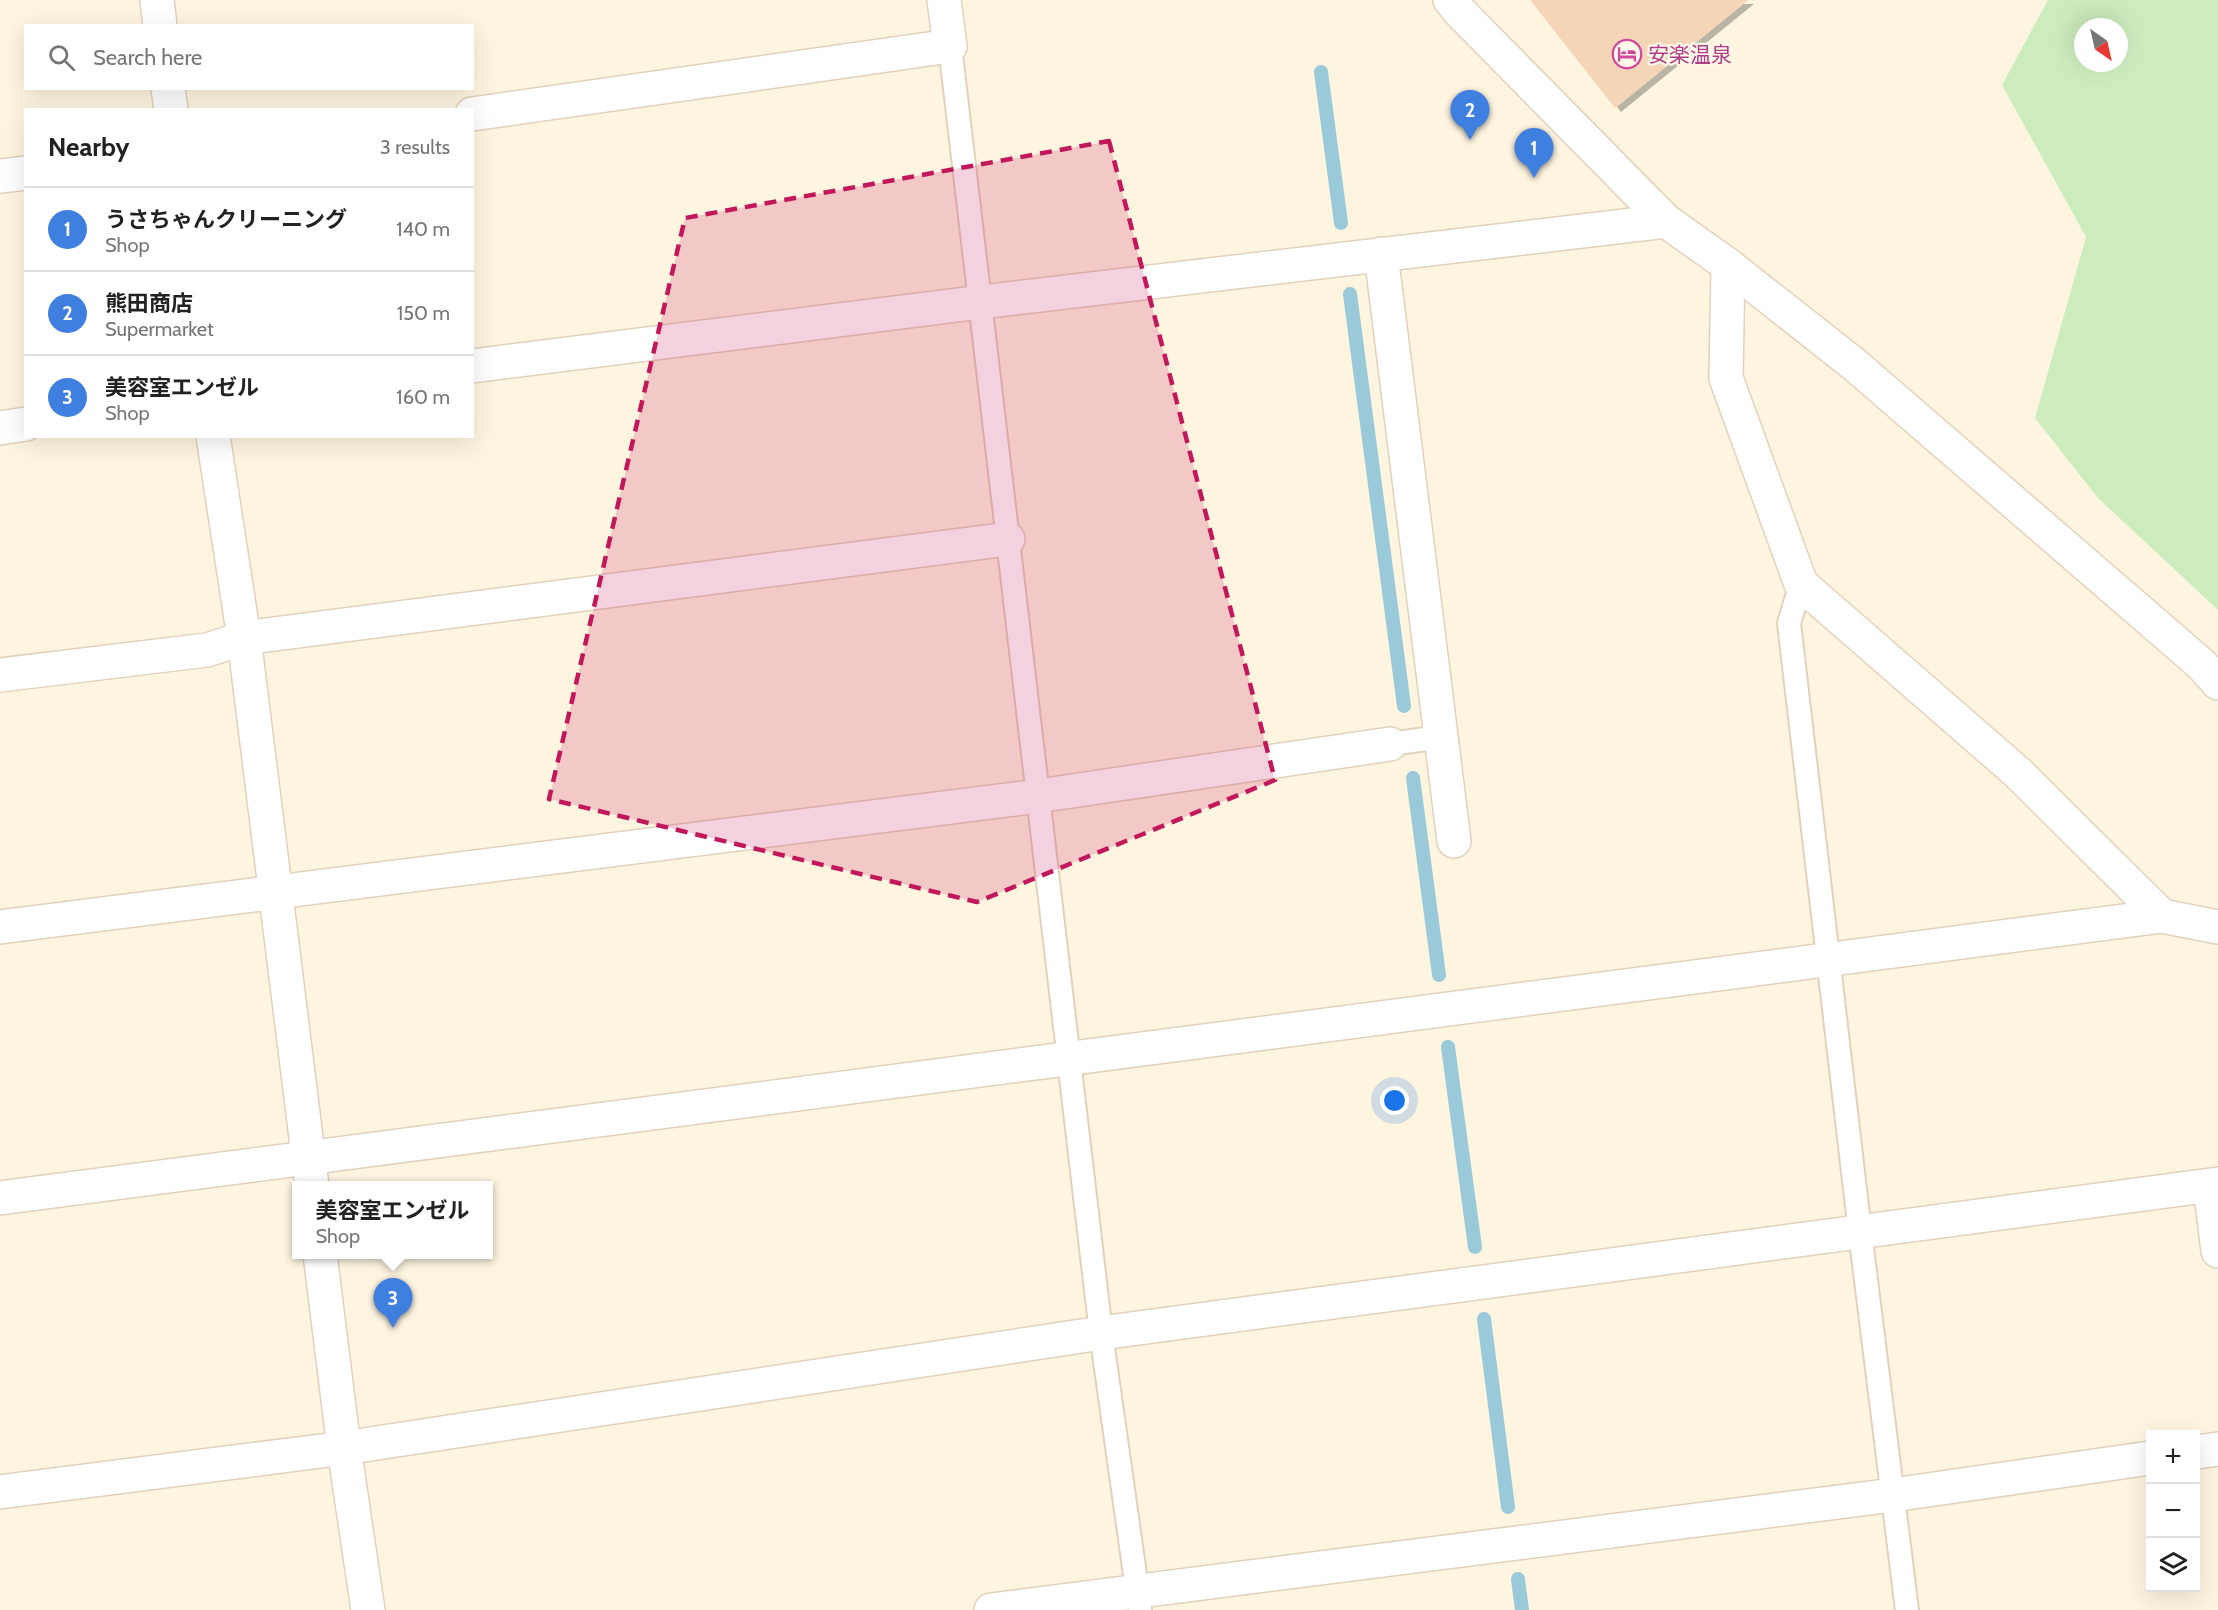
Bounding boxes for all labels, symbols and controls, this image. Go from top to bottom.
north arrow [2074,18,2128,72]
search box [24,24,474,90]
hotel icon: 安楽温泉 [1611,38,1643,70]
icon: search [45,41,78,74]
place label: 安楽温泉 [1648,42,1732,67]
text: Search here [93,44,202,71]
pin: 2 [1450,90,1490,140]
pin: 1 [1514,128,1553,178]
text: Nearby [48,131,129,163]
text: 3 results [380,135,450,159]
text: うさちゃんクリーニング [105,206,347,233]
text: 1 [64,217,71,241]
text: 140 m [396,217,450,241]
text: Shop [105,233,150,257]
text: 熊田商店 [105,290,193,317]
text: 2 [62,301,73,325]
text: 150 m [397,301,450,325]
text: Supermarket [105,317,214,341]
text: 美容室エンゼル [105,374,259,401]
text: 3 [62,385,73,409]
text: 160 m [396,385,450,409]
text: Shop [105,401,150,425]
your location [1380,1086,1409,1115]
popup [292,1181,493,1259]
text: 美容室エンゼル [315,1197,470,1224]
text: Shop [315,1224,360,1248]
pin: 3 [374,1278,412,1328]
map controls [2146,1430,2200,1592]
button: + [2146,1430,2200,1484]
button: − [2146,1484,2200,1538]
button: layers [2146,1538,2200,1592]

